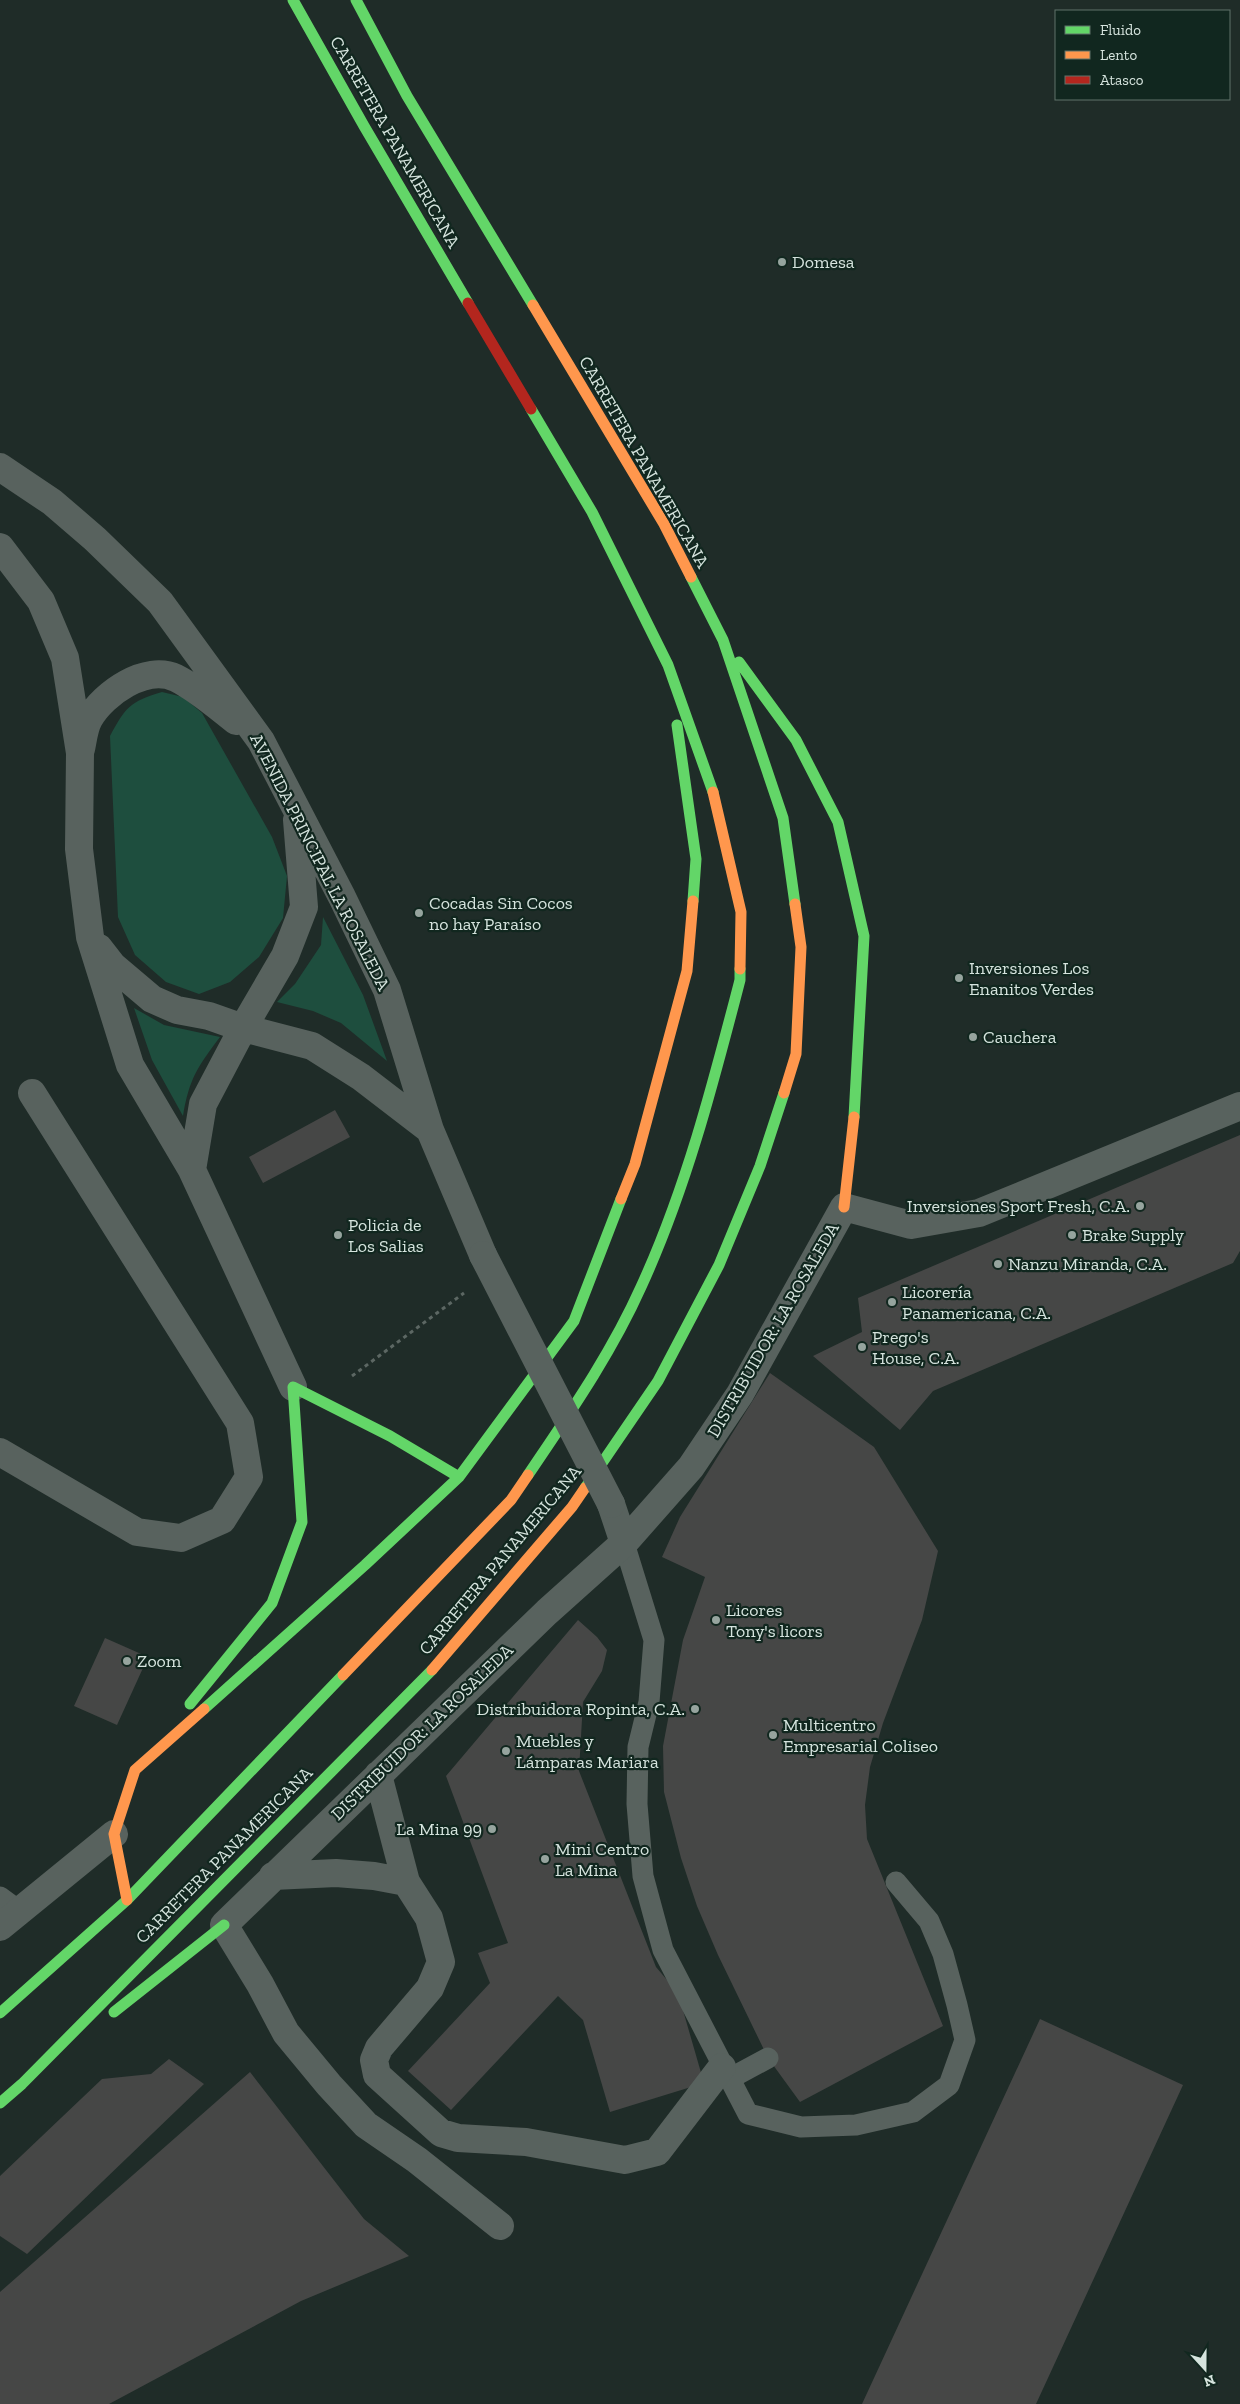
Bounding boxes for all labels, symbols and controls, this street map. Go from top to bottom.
legend [1055,10,1230,100]
text: Fluido [1100,21,1141,39]
street label: CARRETERA PANAMERICANA [325,32,465,252]
text: Lento [1100,46,1137,64]
text: Atasco [1100,71,1144,89]
place label: Domesa [792,251,855,273]
marker: Domesa [776,256,788,268]
street label: CARRETERA PANAMERICANA [574,352,714,572]
street label: AVENIDA PRINCIPAL LA ROSALEDA [245,730,395,994]
place label: Cocadas Sin Cocos no hay Paraíso [429,892,573,935]
marker: Cocadas Sin Cocos no hay Paraíso [413,907,425,919]
place label: Inversiones Los Enanitos Verdes [969,957,1094,1000]
marker: Inversiones Los Enanitos Verdes [953,972,965,984]
place label: Cauchera [983,1026,1057,1048]
marker: Cauchera [967,1031,979,1043]
place label: Inversiones Sport Fresh, C.A. [907,1195,1130,1217]
marker: Inversiones Sport Fresh, C.A. [1134,1200,1146,1212]
place label: Policia de Los Salias [348,1214,424,1257]
street label: DISTRIBUIDOR: LA ROSALEDA [702,1218,844,1441]
place label: Brake Supply [1082,1224,1185,1246]
marker: Policia de Los Salias [332,1229,344,1241]
marker: Brake Supply [1066,1229,1078,1241]
place label: Nanzu Miranda, C.A. [1008,1253,1167,1275]
marker: Nanzu Miranda, C.A. [992,1258,1004,1270]
place label: Licorería Panamericana, C.A. [902,1281,1051,1324]
marker: Licorería Panamericana, C.A. [886,1296,898,1308]
place label: Prego's House, C.A. [872,1326,959,1369]
marker: Prego's House, C.A. [856,1341,868,1353]
street label: CARRETERA PANAMERICANA [414,1460,586,1659]
place label: Licores Tony's licors [726,1599,823,1642]
marker: Licores Tony's licors [710,1614,722,1626]
street label: DISTRIBUIDOR: LA ROSALEDA [326,1639,518,1825]
place label: Zoom [137,1650,182,1672]
marker: Zoom [121,1655,133,1667]
place label: Distribuidora Ropinta, C.A. [477,1698,685,1720]
marker: Distribuidora Ropinta, C.A. [689,1703,701,1715]
place label: Multicentro Empresarial Coliseo [783,1714,938,1757]
marker: Multicentro Empresarial Coliseo [767,1729,779,1741]
place label: Muebles y Lámparas Mariara [516,1730,659,1773]
marker: Muebles y Lámparas Mariara [500,1745,512,1757]
street label: CARRETERA PANAMERICANA [131,1762,317,1948]
place label: La Mina 99 [396,1818,482,1840]
marker: La Mina 99 [486,1823,498,1835]
place label: Mini Centro La Mina [555,1838,649,1881]
marker: Mini Centro La Mina [539,1853,551,1865]
north arrow [1180,2344,1230,2394]
text: N [1201,2371,1217,2391]

